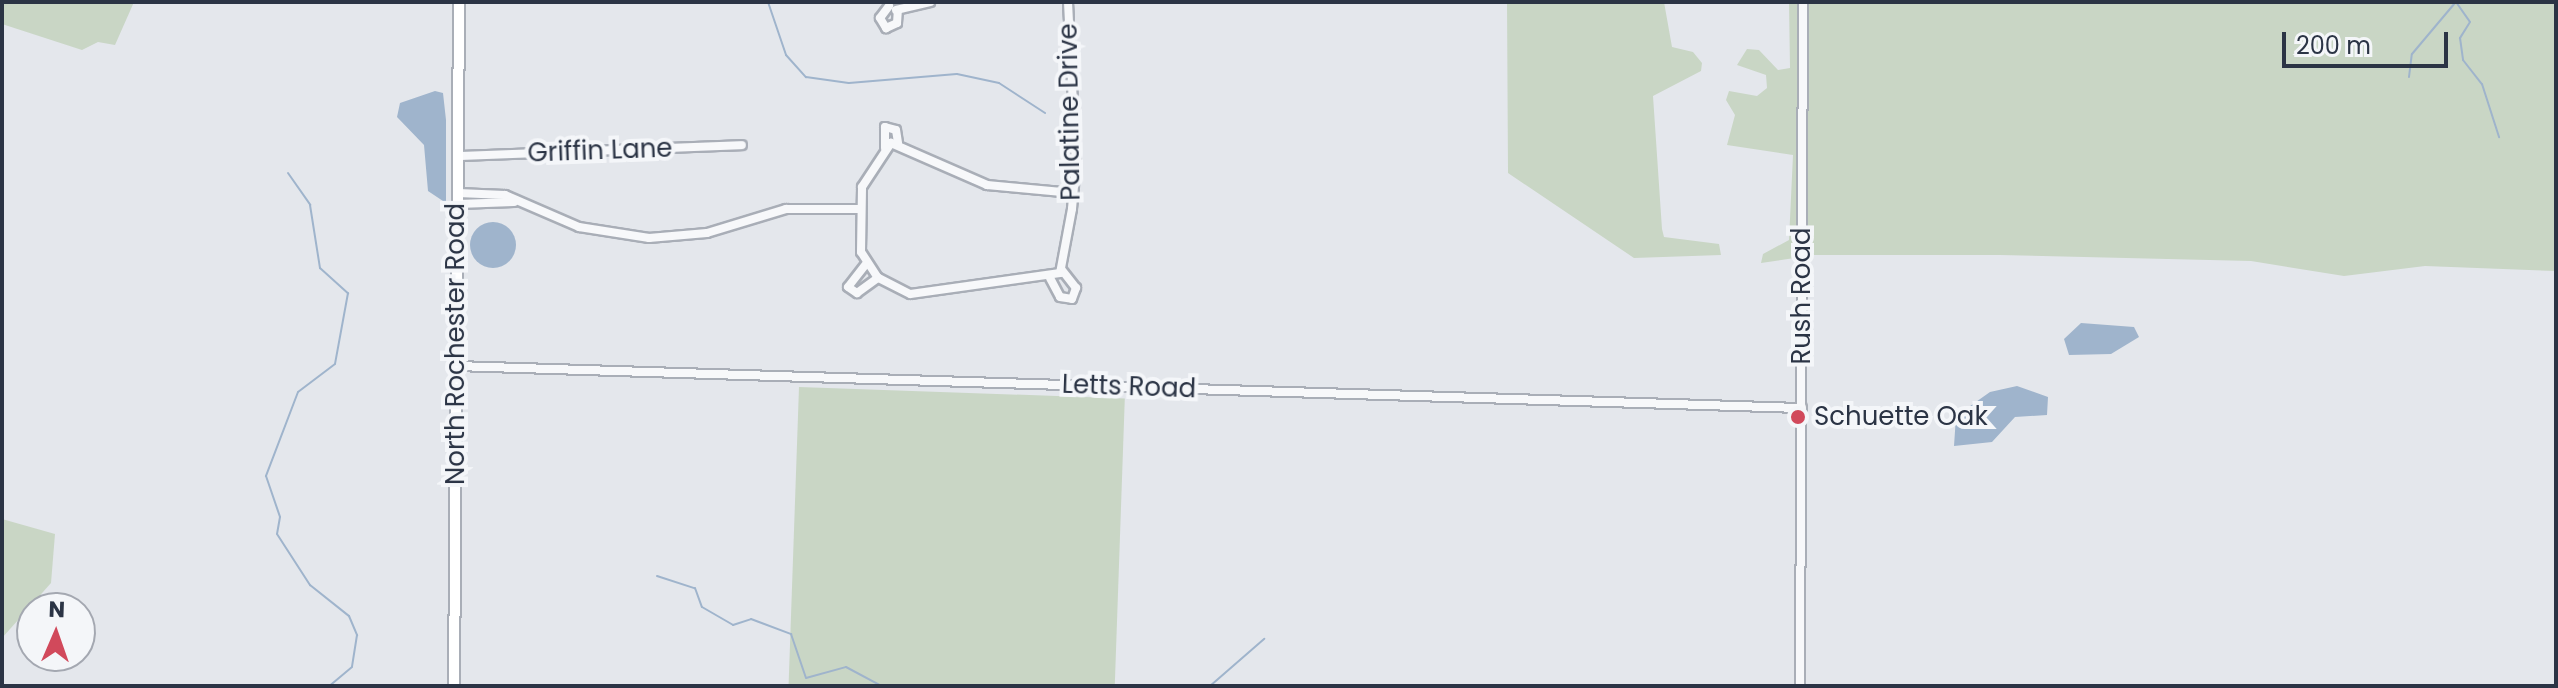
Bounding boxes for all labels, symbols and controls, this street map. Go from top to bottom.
scale bar [2286,16,2452,66]
street label: Palatine Drive [1053,23,1087,201]
text: 200 m [2296,29,2371,62]
street label: Griffin Lane [527,133,673,169]
street label: North Rochester Road [440,203,472,485]
street label: Rush Road [1786,227,1818,365]
street label: Letts Road [1061,369,1197,405]
place label: Schuette Oak [1814,401,1988,433]
marker: Schuette Oak [1789,408,1807,426]
north arrow [16,592,96,672]
text: N [48,594,66,625]

